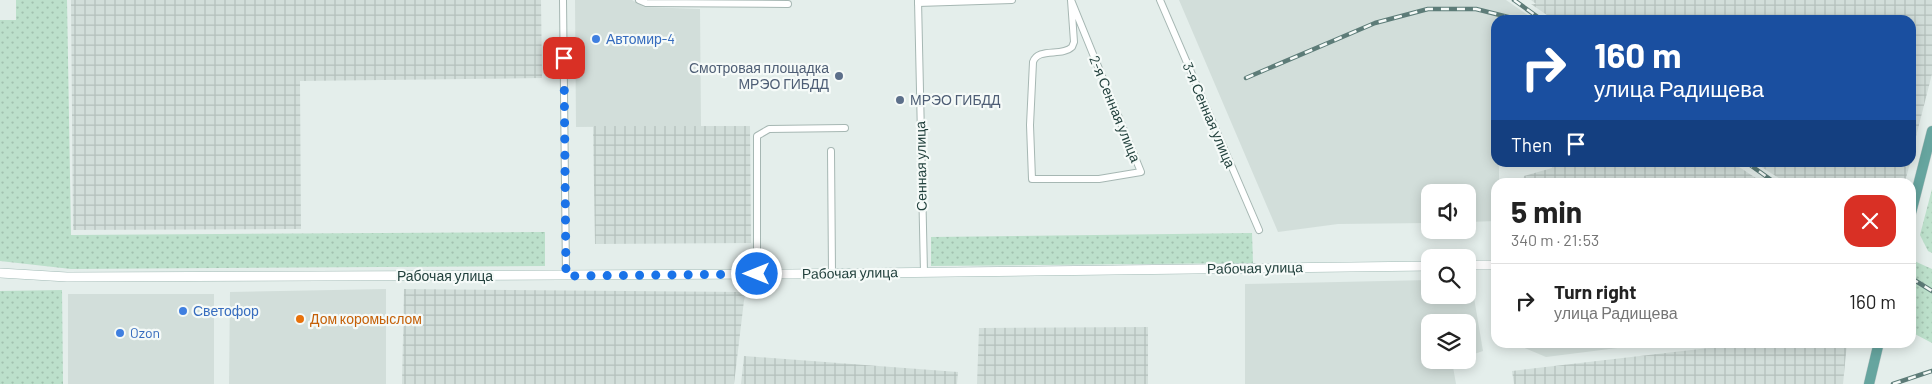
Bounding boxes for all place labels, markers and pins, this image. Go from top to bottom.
place label: Автомир-4 [606,30,675,47]
marker: Автомир-4 [590,33,602,45]
pin [543,37,585,79]
place label: Смотровая площадка МРЭО ГИБДД [689,59,830,92]
marker: Смотровая площадка МРЭО ГИБДД [833,70,845,82]
place label: МРЭО ГИБДД [910,91,1001,108]
marker: МРЭО ГИБДД [894,94,906,106]
place label: Светофор [193,302,259,319]
marker: Светофор [177,305,189,317]
place label: Дом коромыслом [310,310,422,327]
marker: Дом коромыслом [294,313,306,325]
place label: Ozon [130,324,160,341]
marker: Ozon [114,327,126,339]

